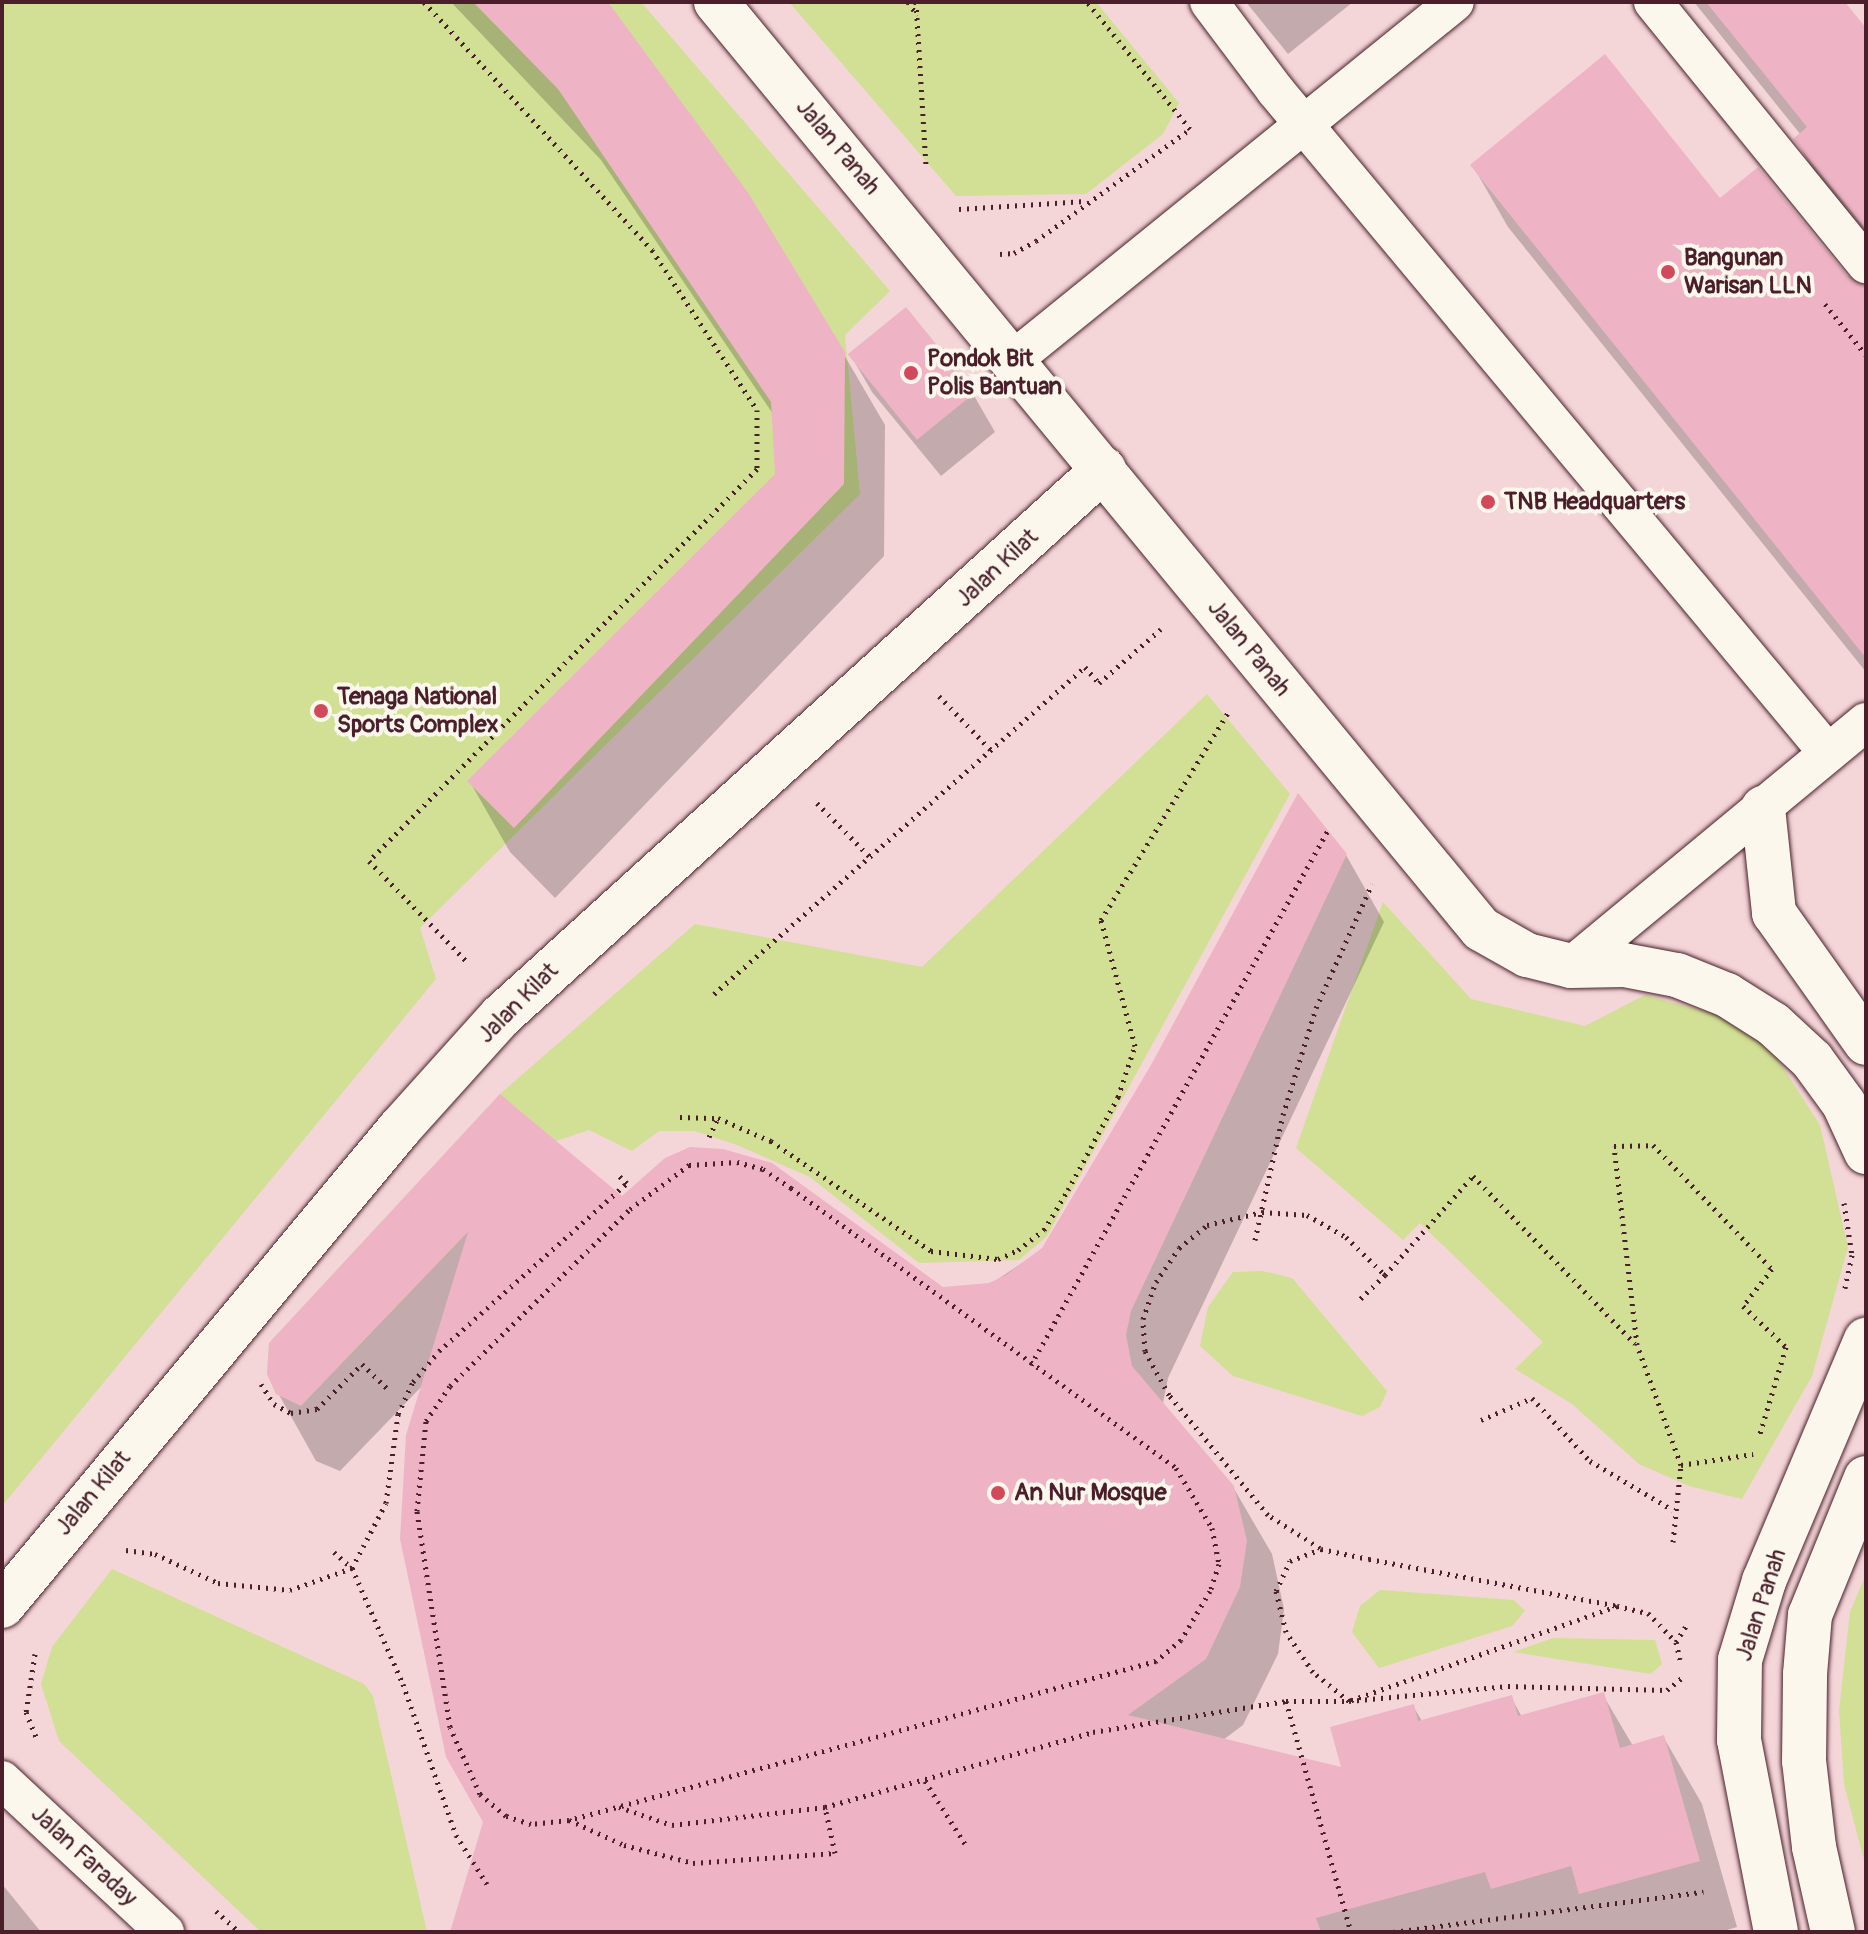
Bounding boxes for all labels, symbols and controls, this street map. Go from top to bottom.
street label: Jalan Panah [790,93,886,201]
place label: Bangunan Warisan LLN [1684,244,1812,300]
marker: Bangunan Warisan LLN [1659,263,1677,281]
place label: Pondok Bit Polis Bantuan [927,345,1062,401]
marker: Pondok Bit Polis Bantuan [902,364,920,382]
place label: TNB Headquarters [1504,488,1685,516]
marker: TNB Headquarters [1479,493,1497,511]
street label: Jalan Kilat [950,523,1044,613]
street label: Jalan Panah [1201,594,1297,702]
place label: Tenaga National Sports Complex [337,683,499,739]
marker: Tenaga National Sports Complex [312,702,330,720]
street label: Jalan Kilat [472,957,564,1049]
street label: Jalan Kilat [49,1445,137,1541]
place label: An Nur Mosque [1014,1479,1166,1507]
marker: An Nur Mosque [989,1484,1007,1502]
street label: Jalan Panah [1729,1545,1793,1665]
street label: Jalan Faraday [25,1800,143,1912]

